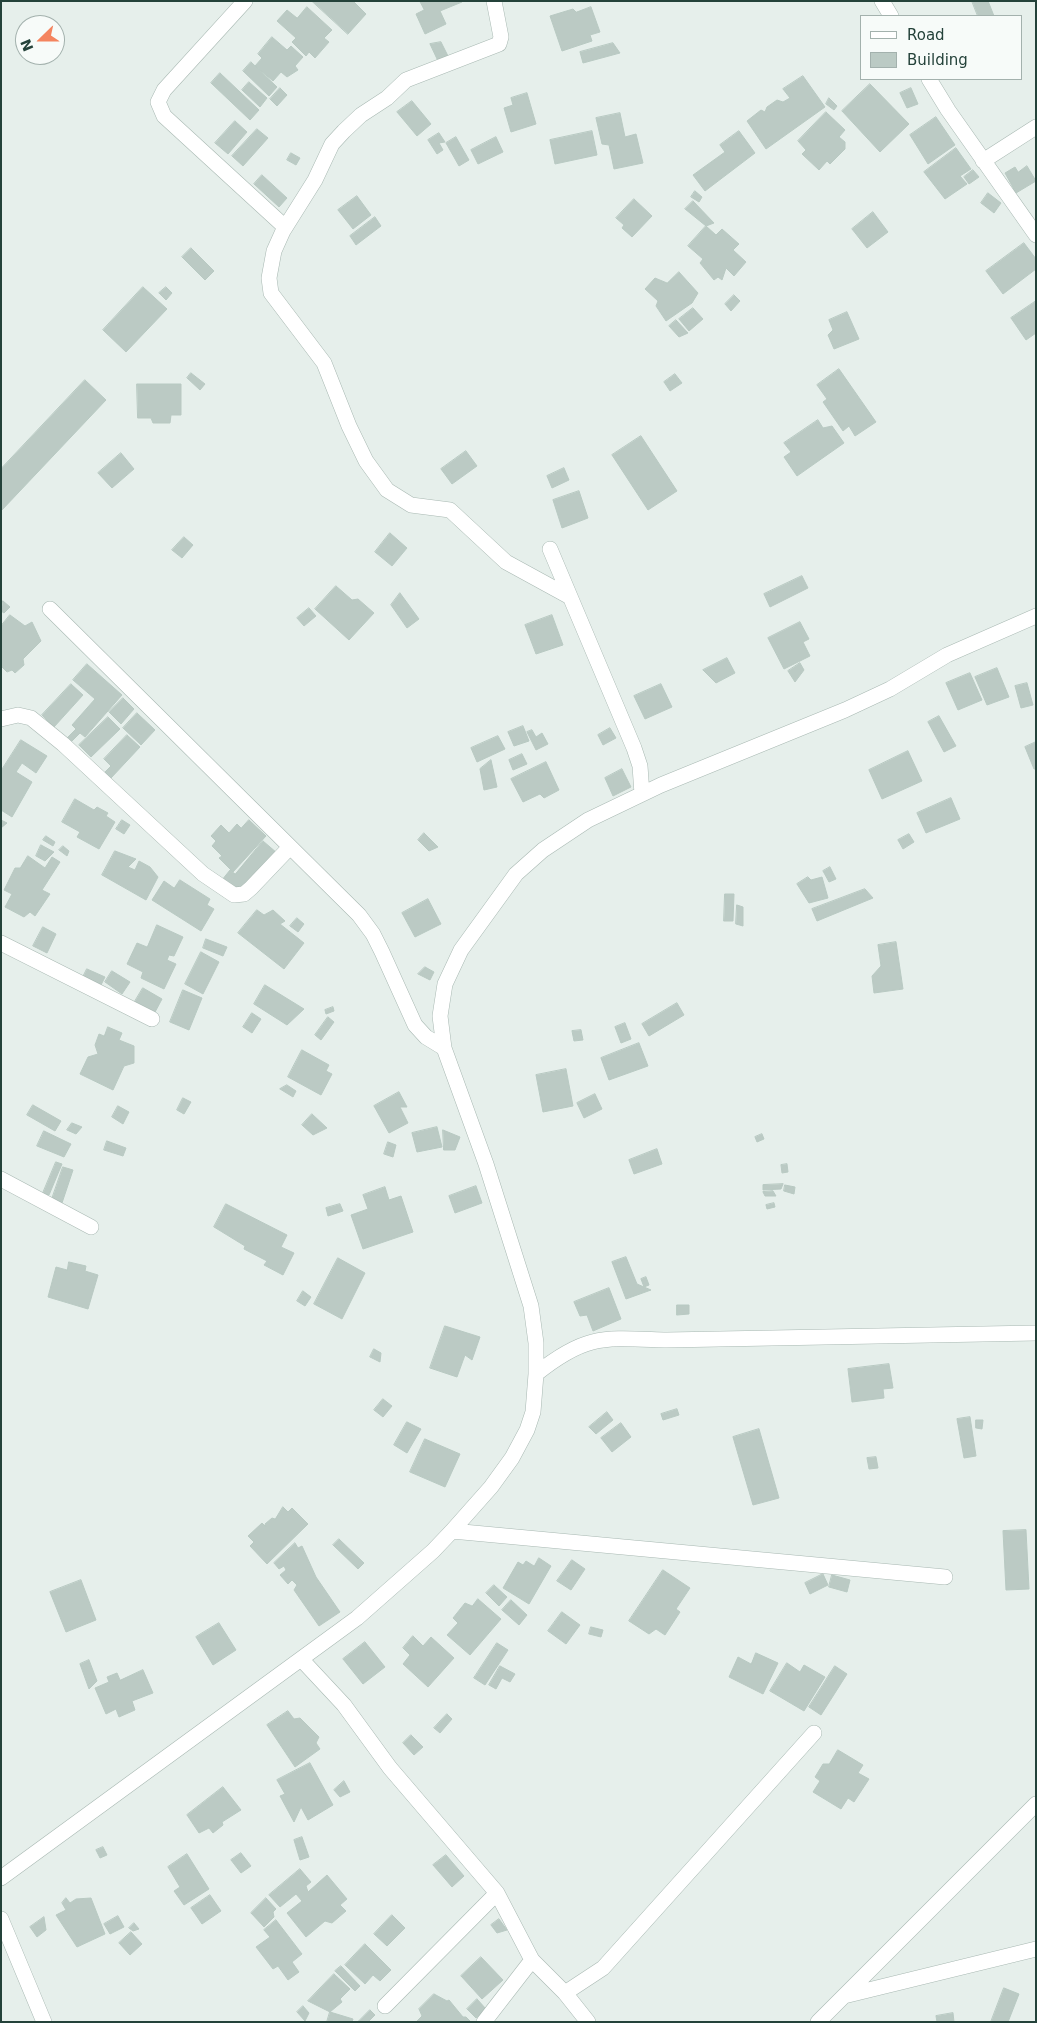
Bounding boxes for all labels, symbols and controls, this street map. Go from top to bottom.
north arrow [15,15,65,65]
legend [860,15,1022,80]
text: Road [907,26,945,44]
text: N [17,37,37,54]
text: Building [907,51,968,69]

